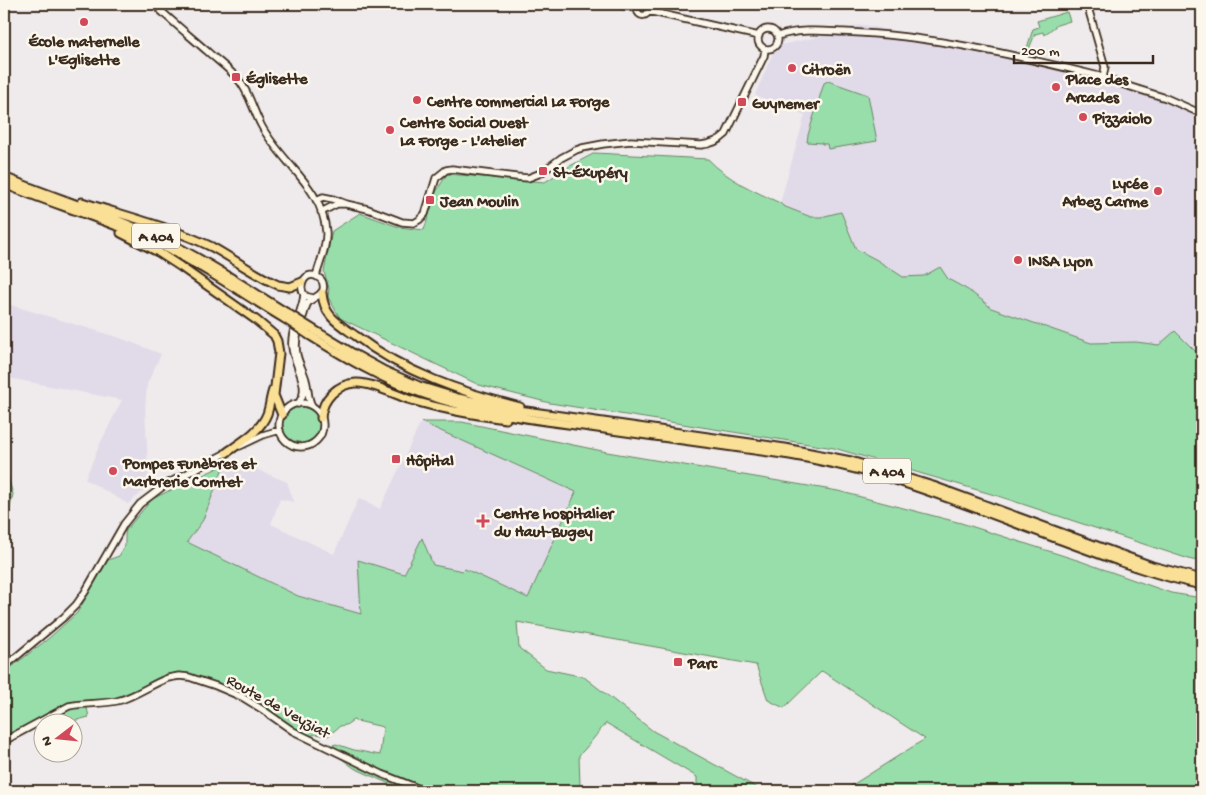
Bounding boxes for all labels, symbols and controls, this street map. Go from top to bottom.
marker: École maternelle L'Eglisette [78,16,90,28]
scale bar [1014,32,1152,64]
place label: École maternelle L'Eglisette [28,33,140,71]
text: 200 m [1021,43,1060,61]
marker: Citroën [786,62,798,74]
place label: Citroën [801,62,851,81]
place label: Églisette [246,70,308,90]
marker: Églisette [230,71,242,83]
place label: Place des Arcades [1065,72,1129,109]
marker: Place des Arcades [1050,81,1062,93]
marker: Centre commercial La Forge [411,94,423,106]
place label: Centre commercial La Forge [426,94,610,113]
marker: Guynemer [736,96,748,108]
place label: Guynemer [752,96,821,115]
marker: Pizzaiolo [1077,111,1089,123]
place label: Pizzaiolo [1092,111,1153,130]
place label: Centre Social Ouest La Forge - L'atelier [399,115,529,152]
marker: Centre Social Ouest La Forge - L'atelier [384,124,396,136]
place label: St-Éxupéry [553,164,628,184]
marker: St-Éxupéry [537,165,549,177]
place label: Lycée Arbez Carme [1062,176,1149,213]
marker: Lycée Arbez Carme [1152,185,1164,197]
marker: Jean Moulin [424,194,436,206]
place label: Jean Moulin [439,194,519,213]
road number: A 404 [132,224,180,248]
marker: INSA Lyon [1012,254,1024,266]
place label: INSA Lyon [1028,254,1093,273]
marker: Hôpital [390,453,402,465]
place label: Hôpital [406,453,454,472]
place label: Pompes Funèbres et Marbrerie Comtet [122,456,257,493]
road number: A 404 [863,458,911,484]
marker: Pompes Funèbres et Marbrerie Comtet [107,465,119,477]
place label: Centre hospitalier du Haut-Bugey [493,506,616,543]
marker: Centre hospitalier du Haut-Bugey [476,514,490,528]
marker: Parc [672,656,684,668]
place label: Parc [687,656,718,675]
street label: Route de Veyziat [222,672,334,745]
north arrow [32,712,82,762]
text: N [38,734,57,748]

